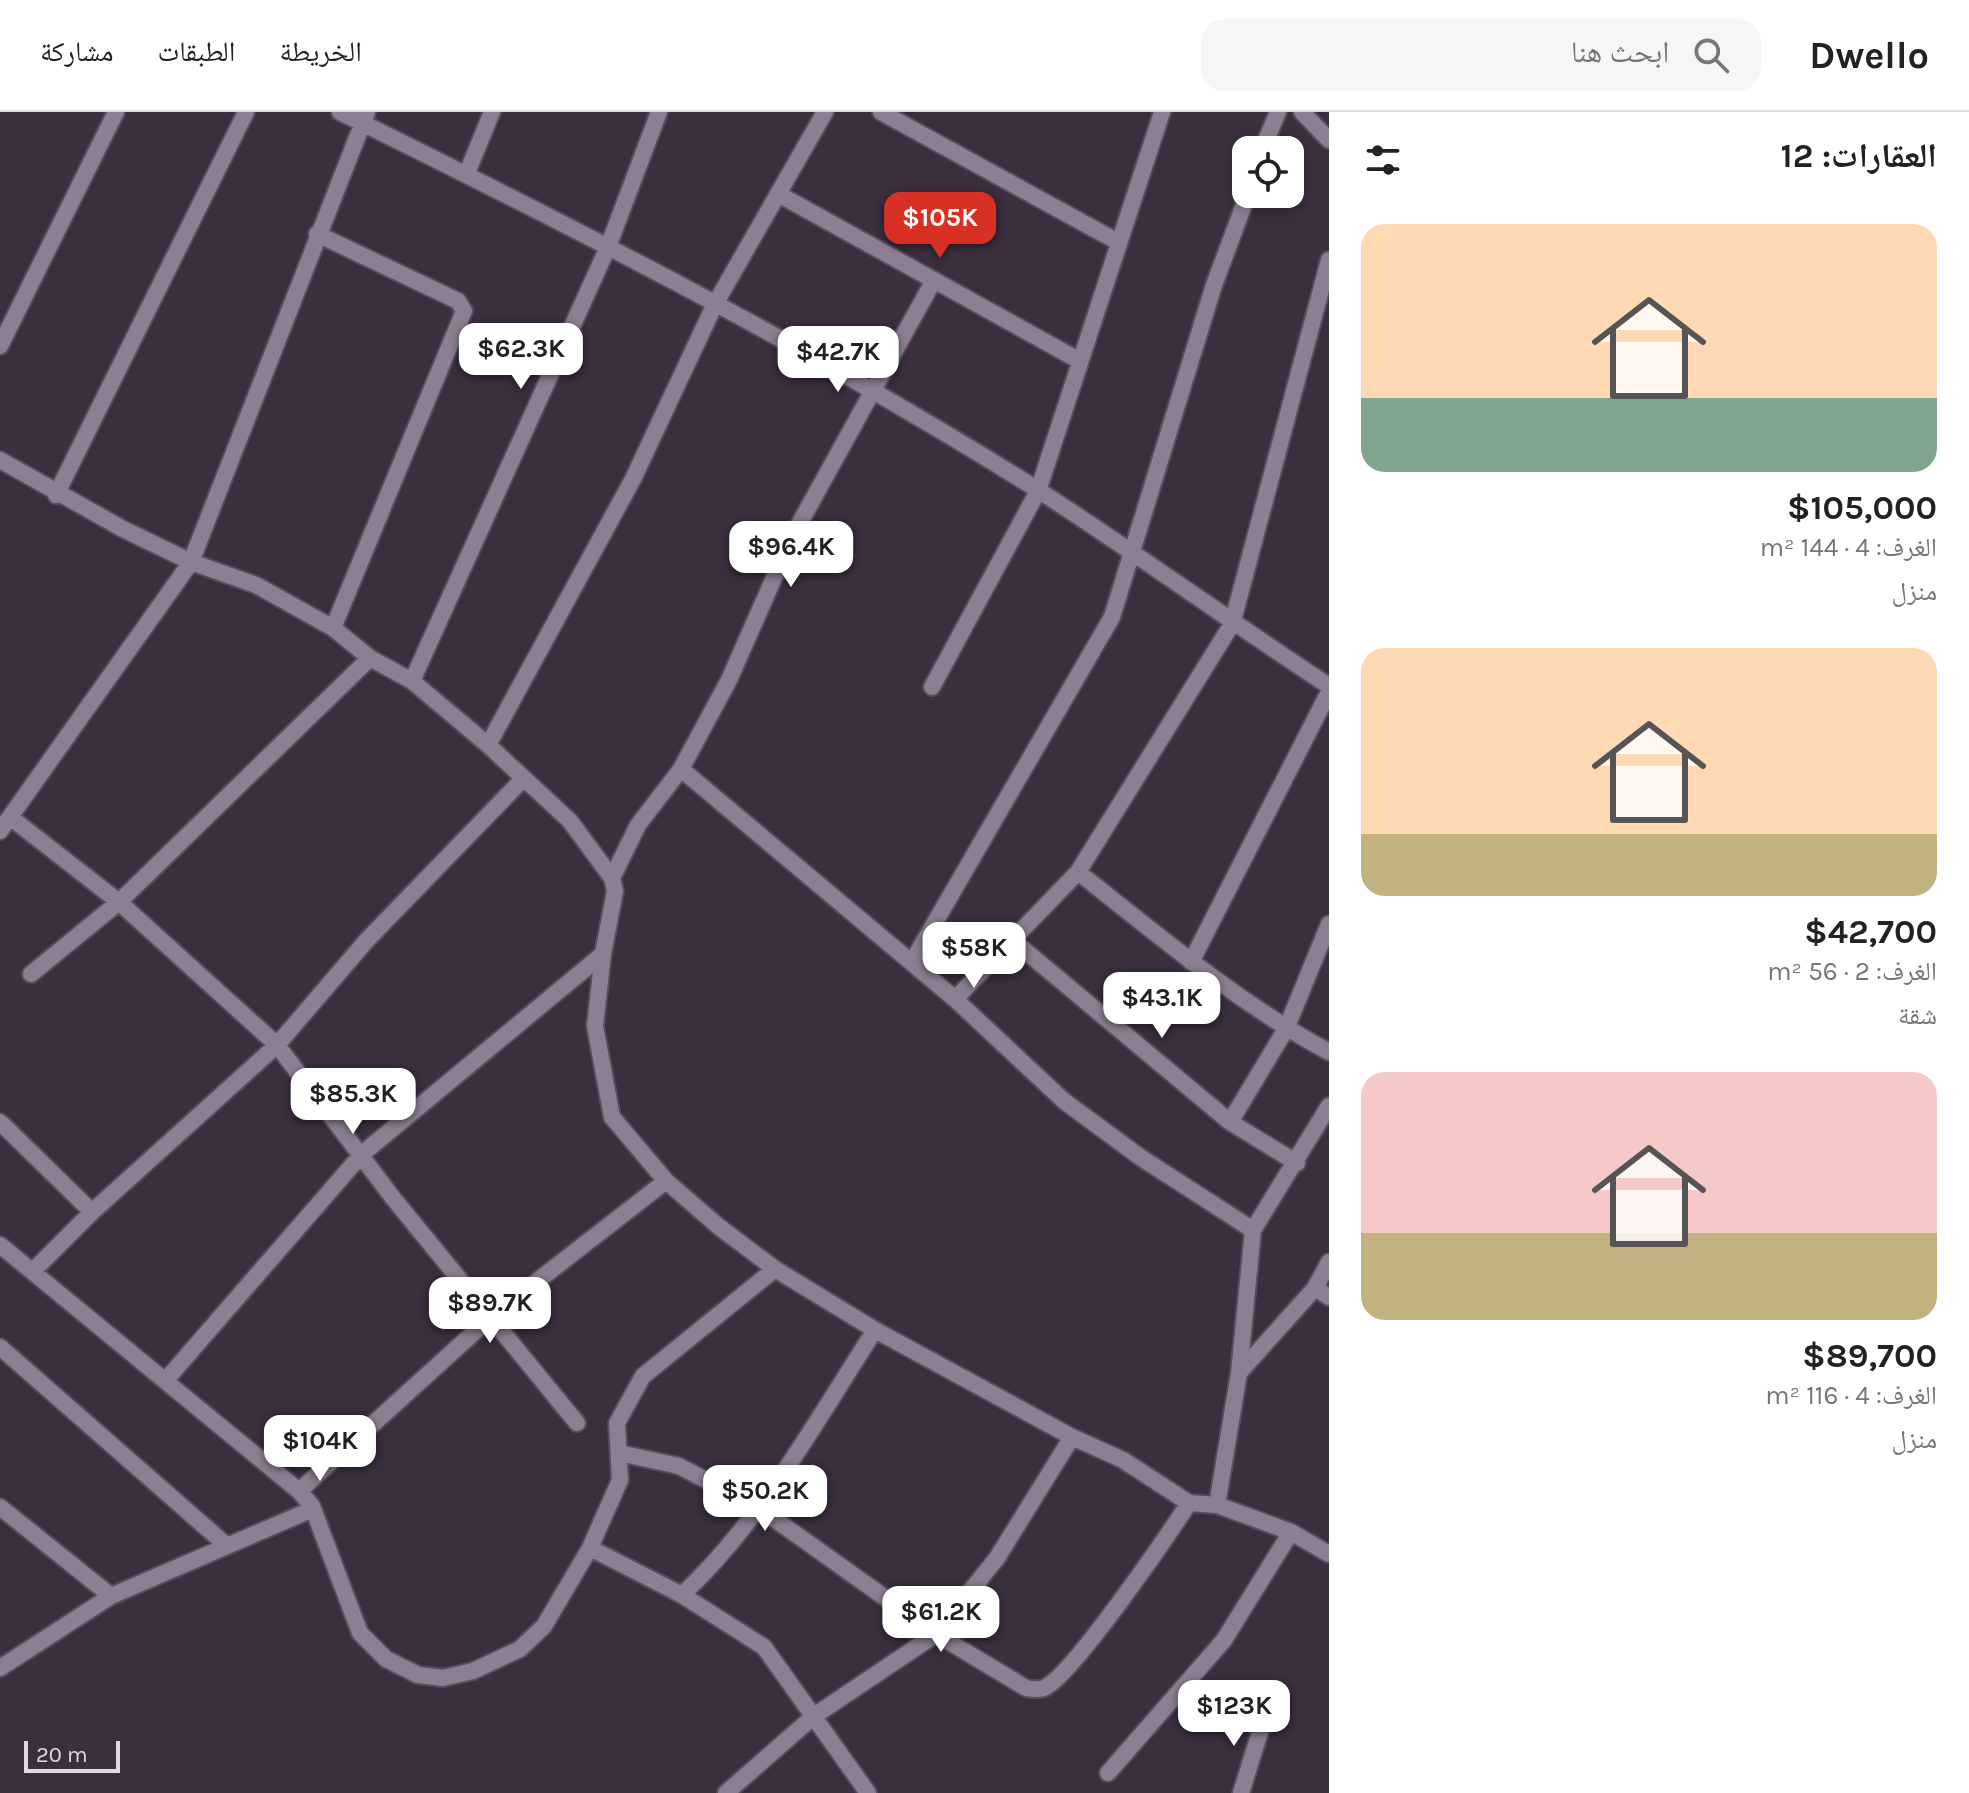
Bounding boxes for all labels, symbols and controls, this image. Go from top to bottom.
search box [1201,19,1761,91]
icon: search [1689,33,1733,77]
text: Dwello [1809,33,1929,78]
text: ابحث هنا [1571,34,1669,70]
text: مشاركة [40,35,114,68]
text: الطبقات [158,35,235,68]
text: الخريطة [279,35,362,68]
map controls [1232,136,1304,208]
button: locate [1232,136,1304,208]
text: العقارات: 12 [1781,136,1937,176]
icon: filters [1361,138,1405,182]
pin: $105K [884,192,996,260]
text: $105K [902,202,978,233]
icon: home [1577,276,1721,420]
pin: $62.3K [456,323,586,391]
pin: $42.7K [773,326,903,394]
text: $62.3K [477,333,565,364]
text: $42.7K [796,336,880,367]
text: $105,000 [1787,488,1937,528]
pin: $96.4K [726,521,856,589]
text: $96.4K [747,531,835,562]
text: الغرف: 4 · 144 m² [1760,532,1937,563]
text: منزل [1892,576,1937,607]
icon: home [1577,700,1721,844]
text: $42,700 [1804,912,1937,952]
pin: $58K [927,922,1021,990]
text: $58K [941,932,1007,963]
text: الغرف: 2 · 56 m² [1767,956,1937,987]
pin: $43.1K [1097,972,1227,1040]
text: $43.1K [1121,982,1203,1013]
text: شقة [1898,1000,1937,1031]
pin: $85.3K [288,1068,418,1136]
text: $85.3K [309,1078,397,1109]
icon: home [1577,1124,1721,1268]
pin: $89.7K [425,1277,555,1345]
text: $89.7K [447,1287,533,1318]
text: $89,700 [1802,1336,1937,1376]
text: الغرف: 4 · 116 m² [1765,1380,1937,1411]
pin: $104K [264,1415,376,1483]
text: منزل [1892,1424,1937,1455]
text: $104K [282,1425,358,1456]
pin: $50.2K [700,1465,830,1533]
text: $50.2K [721,1475,809,1506]
pin: $61.2K [876,1586,1006,1654]
text: $61.2K [900,1596,982,1627]
pin: $123K [1178,1680,1290,1748]
text: $123K [1196,1690,1272,1721]
scale bar [24,1737,120,1773]
text: 20 m [36,1742,88,1768]

